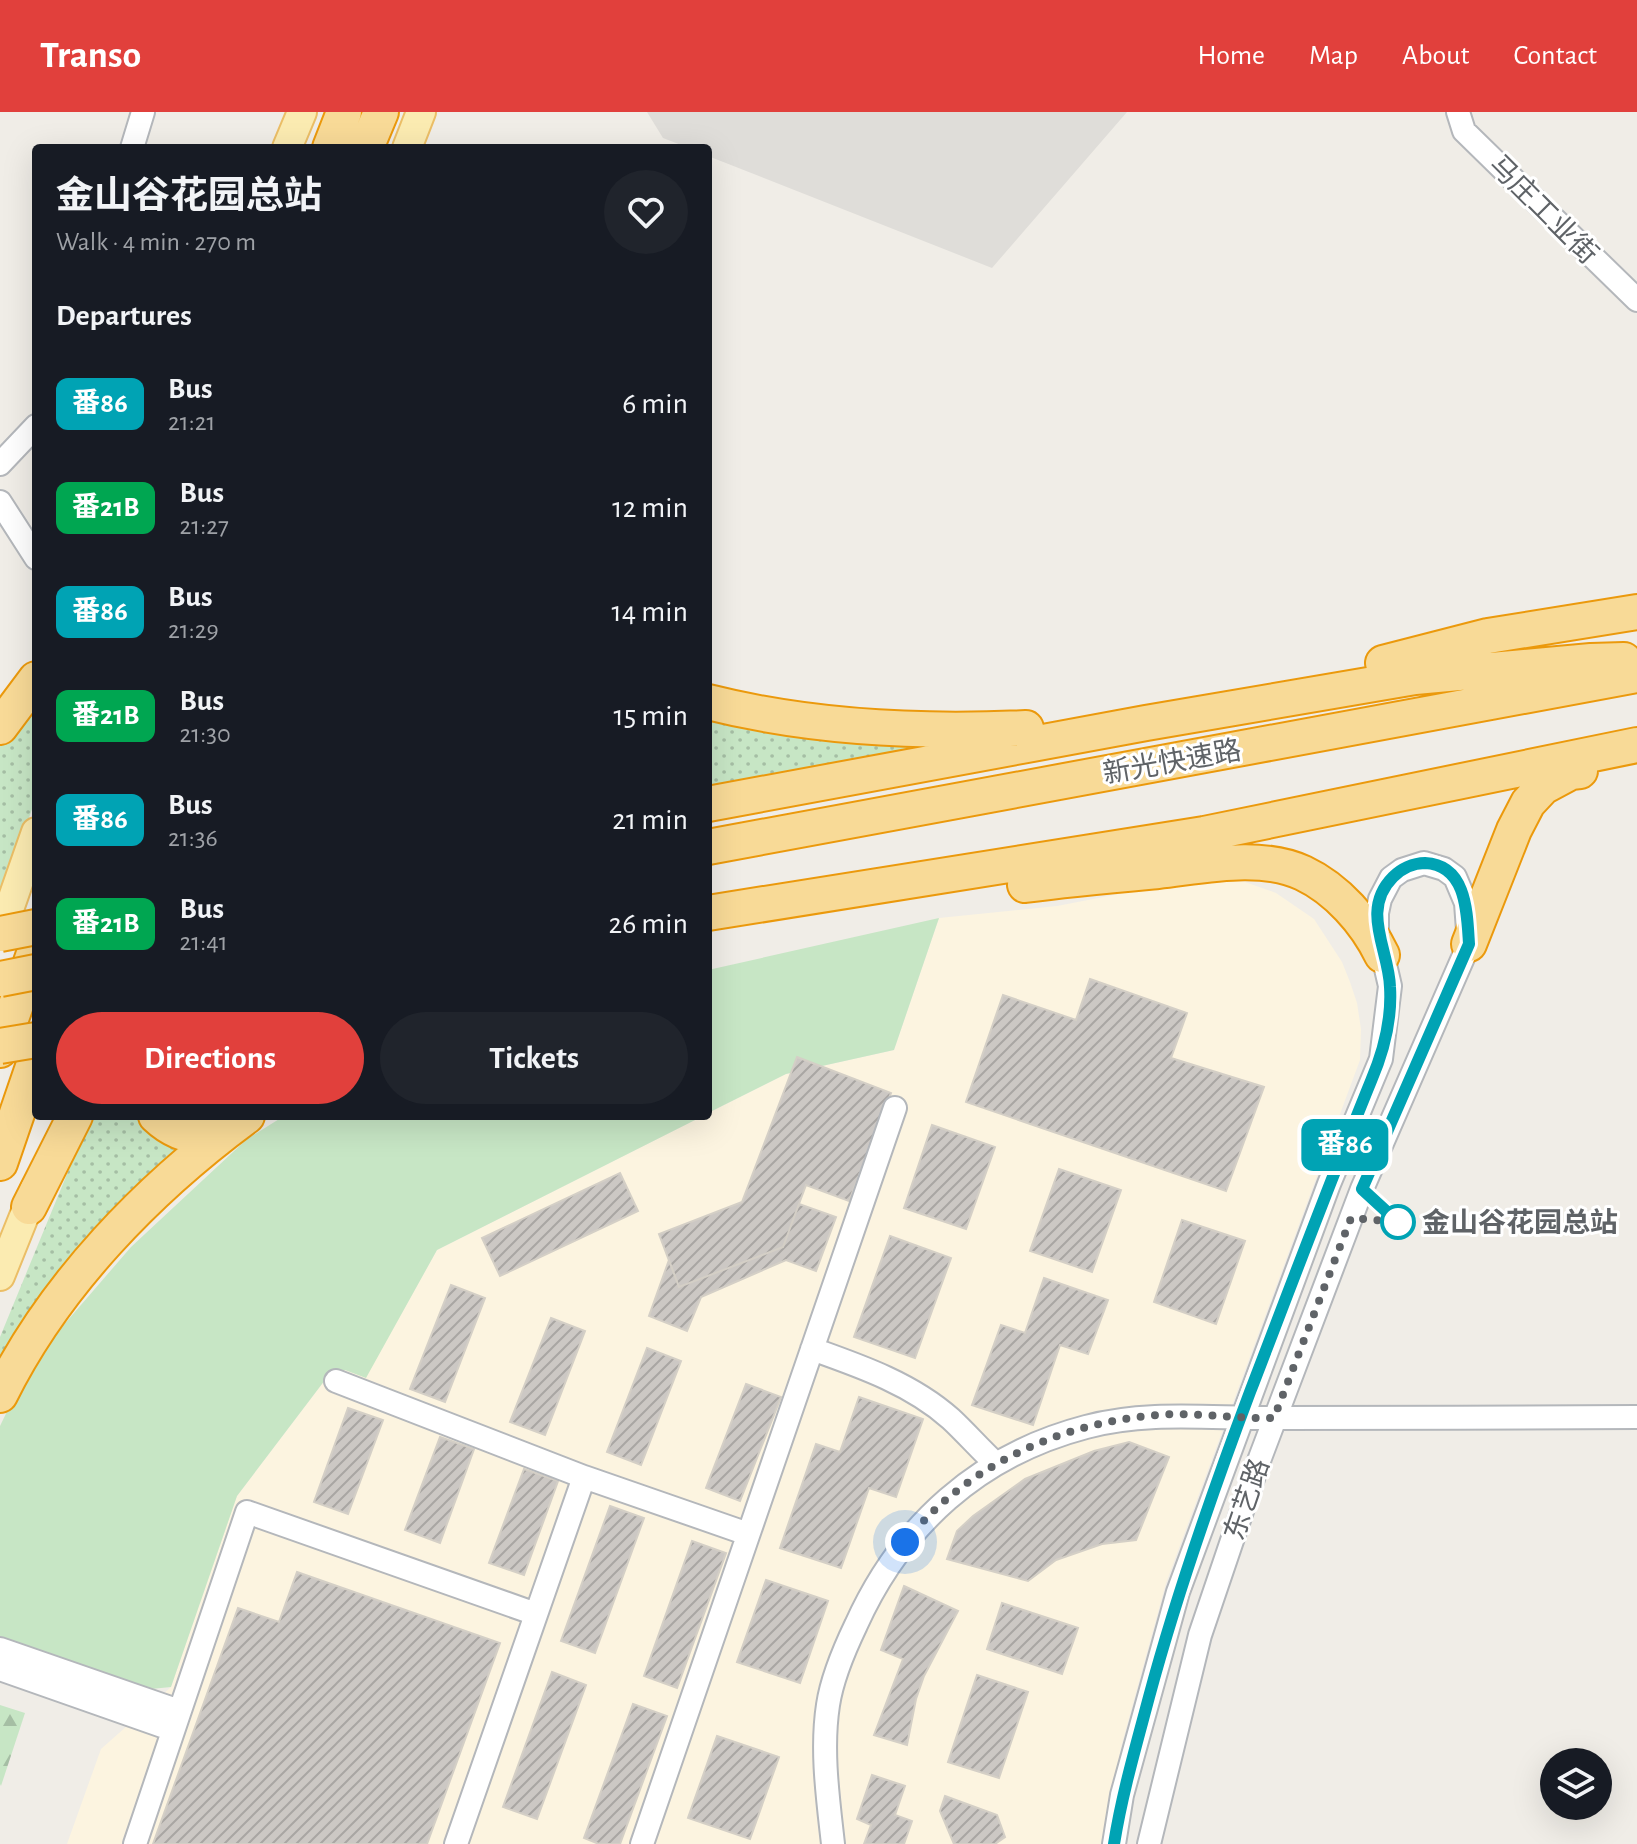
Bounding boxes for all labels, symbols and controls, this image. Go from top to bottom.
text: Transo [40,37,141,75]
text: Home [1198,42,1265,70]
text: Map [1309,42,1358,70]
text: About [1402,42,1470,70]
text: Contact [1514,42,1597,70]
street label: 马庄工业街 [1483,150,1603,270]
button: heart [604,170,688,254]
text: 金山谷花园总站 [56,178,322,216]
text: Walk · 4 min · 270 m [56,229,256,255]
text: Departures [56,301,192,331]
text: Bus [168,374,213,404]
text: 6 min [622,389,688,419]
text: 番86 [72,390,128,418]
text: 21:21 [168,409,216,435]
text: Bus [179,478,224,508]
text: 12 min [612,493,688,523]
text: 番21B [72,494,139,522]
text: 21:27 [179,513,229,539]
text: Bus [168,582,213,612]
text: 14 min [612,597,688,627]
text: 番86 [72,598,128,626]
text: 21:29 [168,617,219,643]
text: Bus [179,686,224,716]
text: 15 min [613,701,688,731]
text: 番21B [72,702,139,730]
text: 21:30 [179,721,231,747]
street label: 新光快速路 [1101,735,1244,789]
text: Bus [168,790,213,820]
text: 21 min [612,805,688,835]
text: 番86 [72,806,128,834]
text: 21:36 [168,825,218,851]
text: Bus [179,894,224,924]
text: 26 min [609,909,688,939]
text: 番21B [72,910,139,938]
text: 21:41 [179,929,228,955]
button: Directions [56,1012,364,1104]
button: Tickets [380,1012,688,1104]
line badge: 番86 [1299,1119,1391,1171]
text: 番86 [1317,1131,1373,1159]
marker: 金山谷花园总站 [1381,1205,1415,1239]
place label: 金山谷花园总站 [1422,1207,1618,1238]
street label: 东艺路 [1219,1455,1275,1544]
your location [885,1522,925,1562]
map controls [1540,1748,1612,1820]
button: layers [1540,1748,1612,1820]

